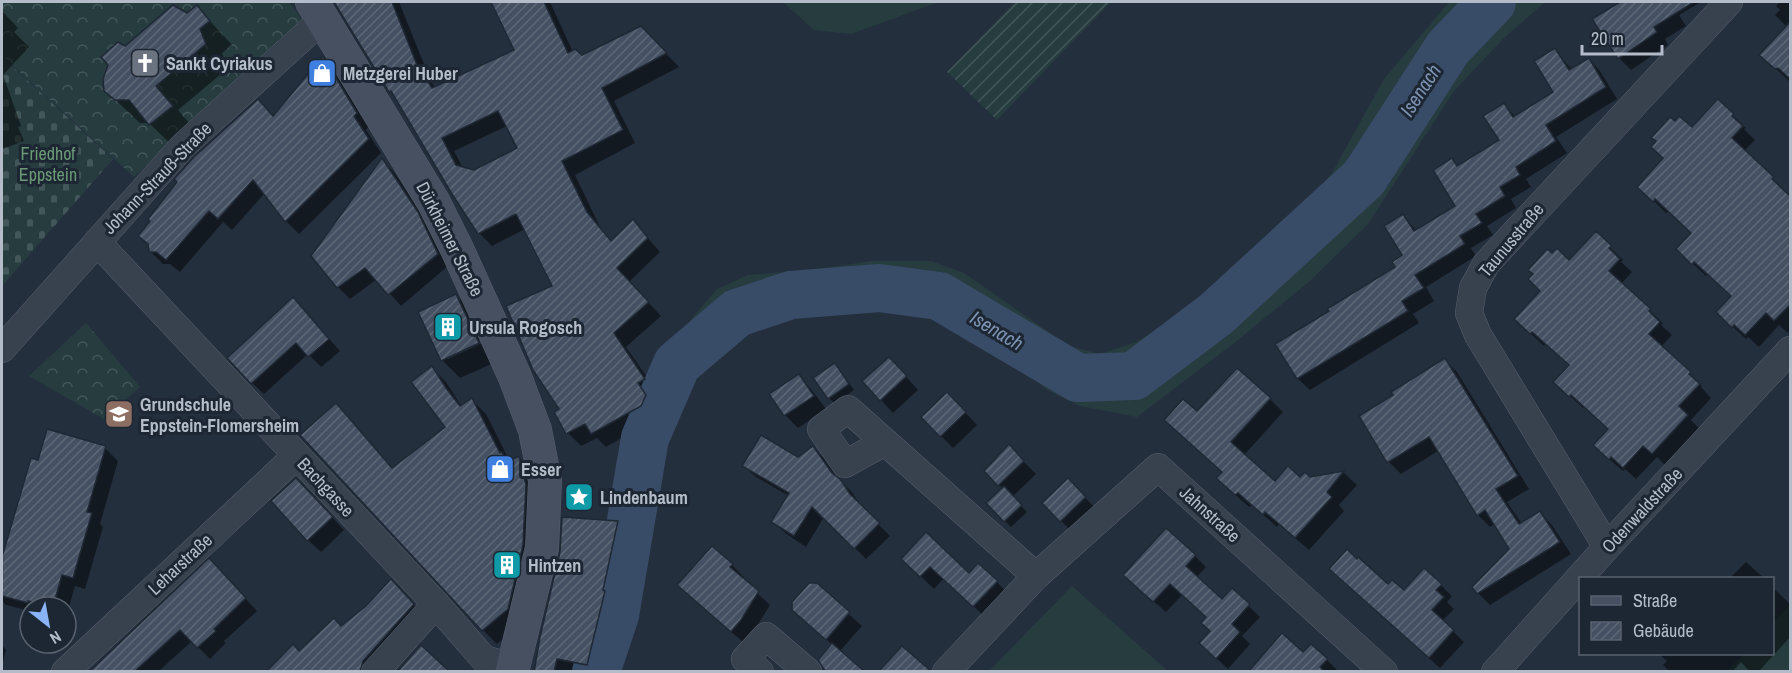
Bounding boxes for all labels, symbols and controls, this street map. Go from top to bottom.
scale bar [1582,18,1662,56]
text: 20 m [1591,26,1624,51]
church icon: Sankt Cyriakus [129,47,161,79]
place label: Sankt Cyriakus [166,51,273,76]
shop icon: Metzgerei Huber [306,57,338,89]
water label: Isenach [1393,59,1447,121]
place label: Metzgerei Huber [343,61,458,86]
street label: Johann-Strauß-Straße [97,117,217,239]
park label: Friedhof Eppstein [19,141,77,187]
street label: Dürkheimer Straße [410,177,490,301]
street label: Taunusstraße [1473,198,1549,282]
water label: Isenach [965,304,1029,356]
building icon: Ursula Rogosch [432,311,464,343]
place label: Ursula Rogosch [469,315,582,340]
place label: Grundschule Eppstein-Flomersheim [140,392,299,438]
school or university icon: Grundschule Eppstein-Flomersheim [103,398,135,430]
street label: Bachgasse [292,452,360,522]
shop icon: Esser [484,453,516,485]
place label: Esser [521,457,561,482]
street label: Odenwaldstraße [1596,462,1688,558]
street label: Jahnstraße [1174,480,1246,548]
place icon: Lindenbaum [563,481,595,513]
place label: Lindenbaum [600,485,688,510]
street label: Leharstraße [142,528,218,600]
building icon: Hintzen [491,549,523,581]
place label: Hintzen [528,553,581,578]
legend [1579,577,1774,655]
text: Straße [1633,588,1677,613]
north arrow [18,595,78,655]
text: Gebäude [1633,618,1694,643]
text: N [46,626,65,650]

